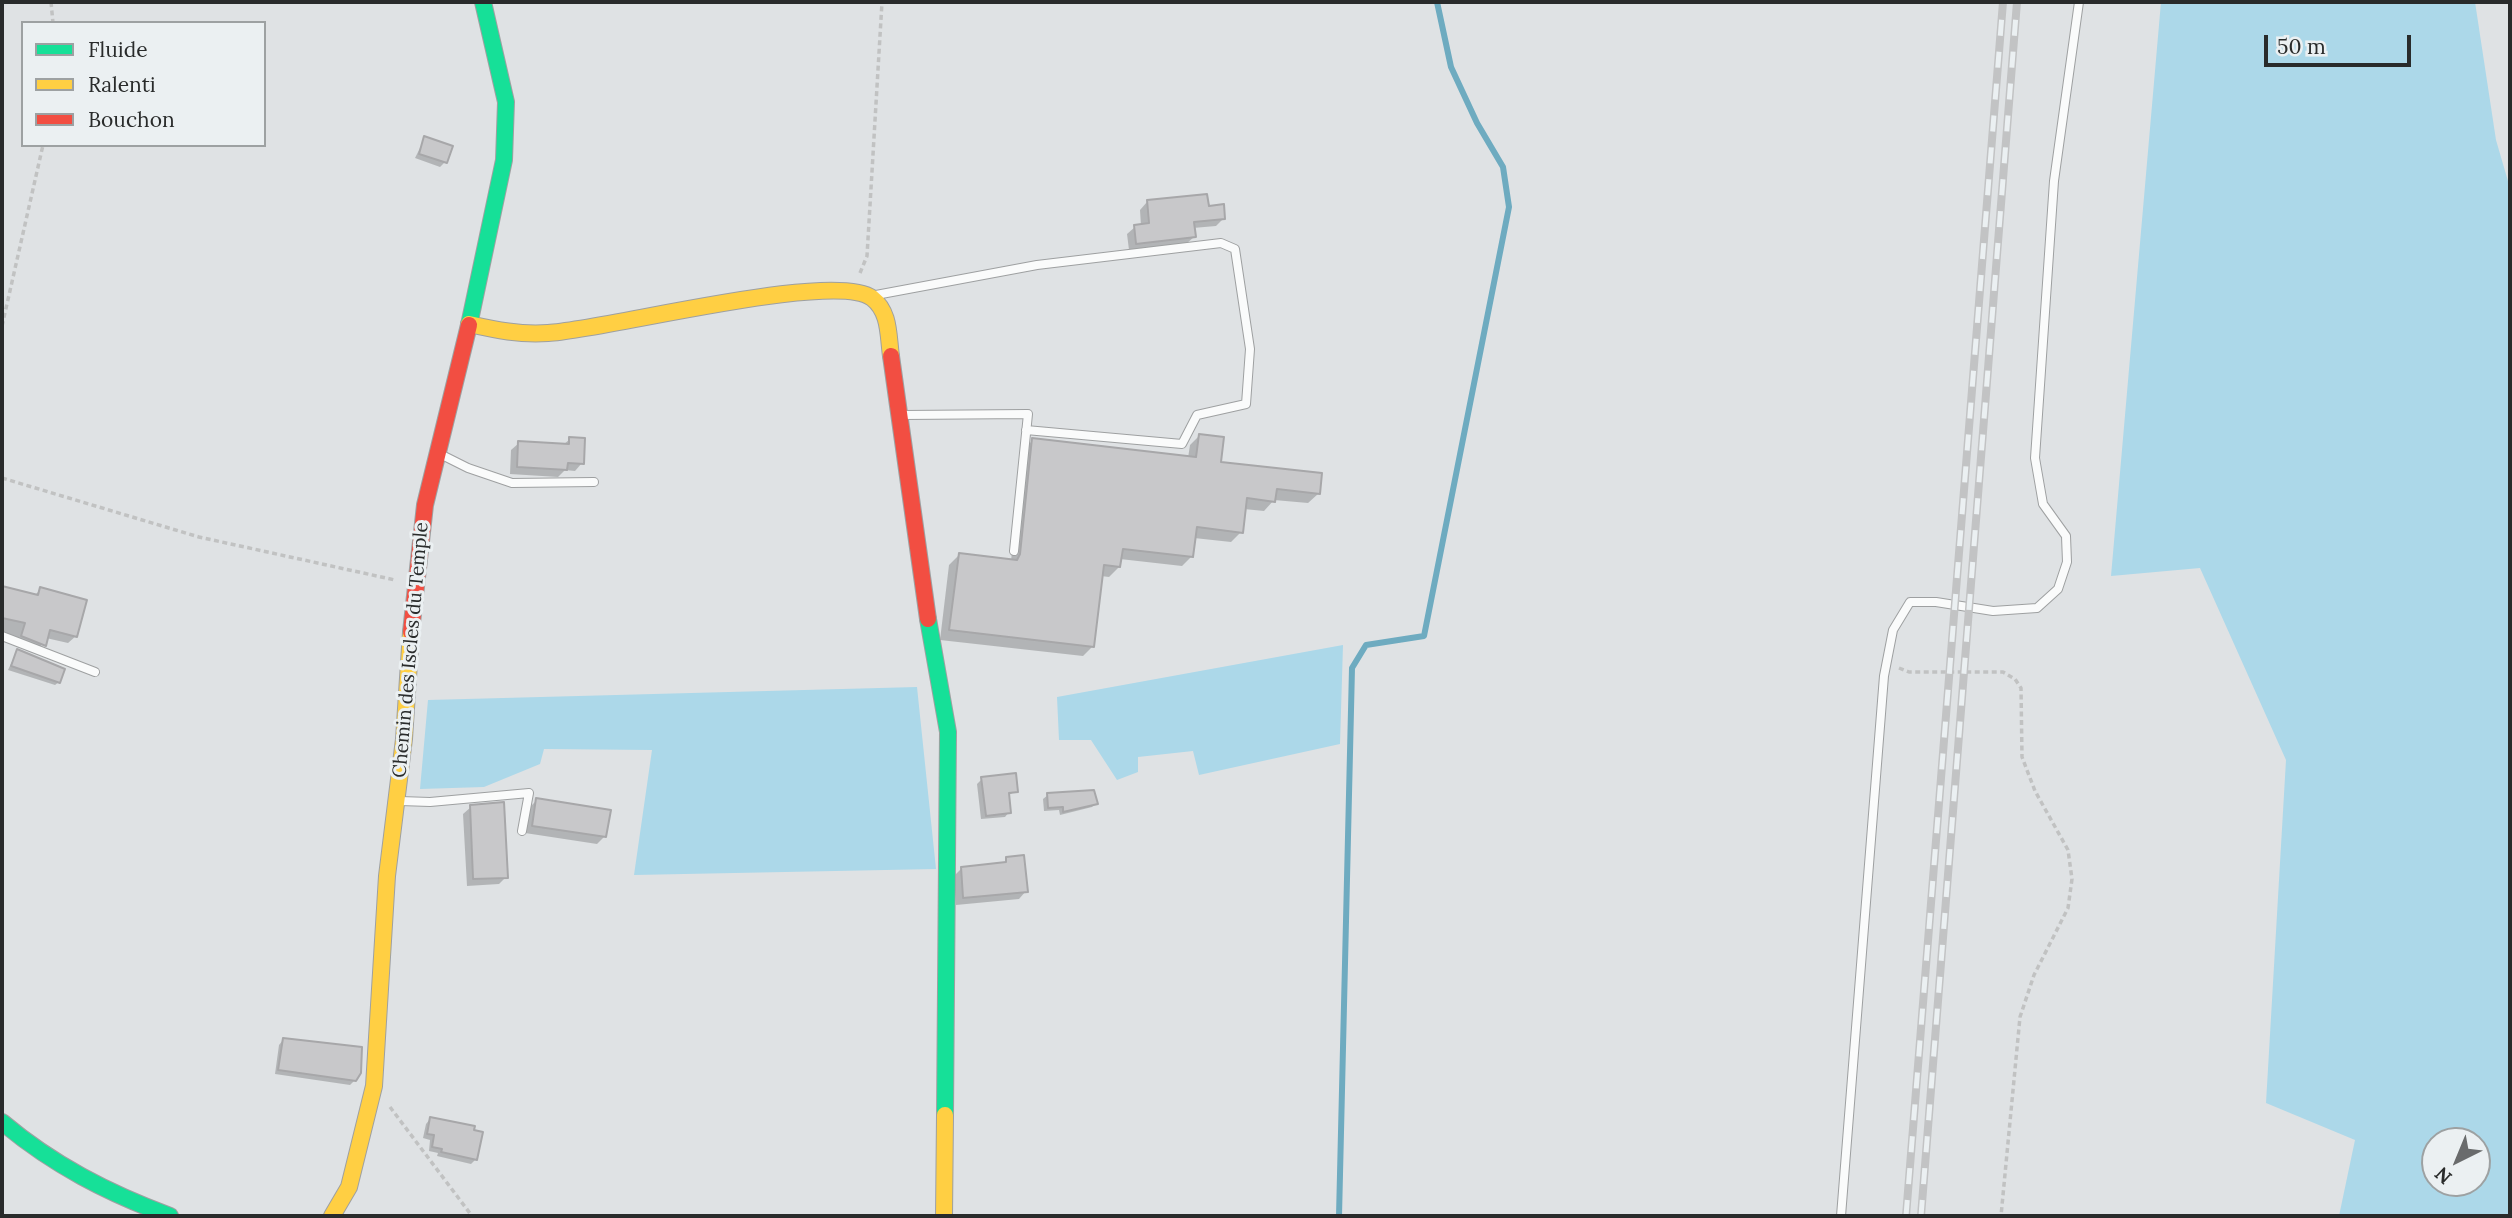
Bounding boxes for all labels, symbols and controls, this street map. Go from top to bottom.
legend [21,21,266,147]
scale bar [2267,21,2414,65]
text: 50 m [2277,33,2326,60]
text: Fluide [88,36,148,63]
text: Ralenti [88,71,156,98]
text: Bouchon [88,106,175,133]
street label: Chemin des Iscles du Temple [388,521,434,779]
north arrow [2421,1127,2491,1197]
text: N [2429,1162,2457,1190]

